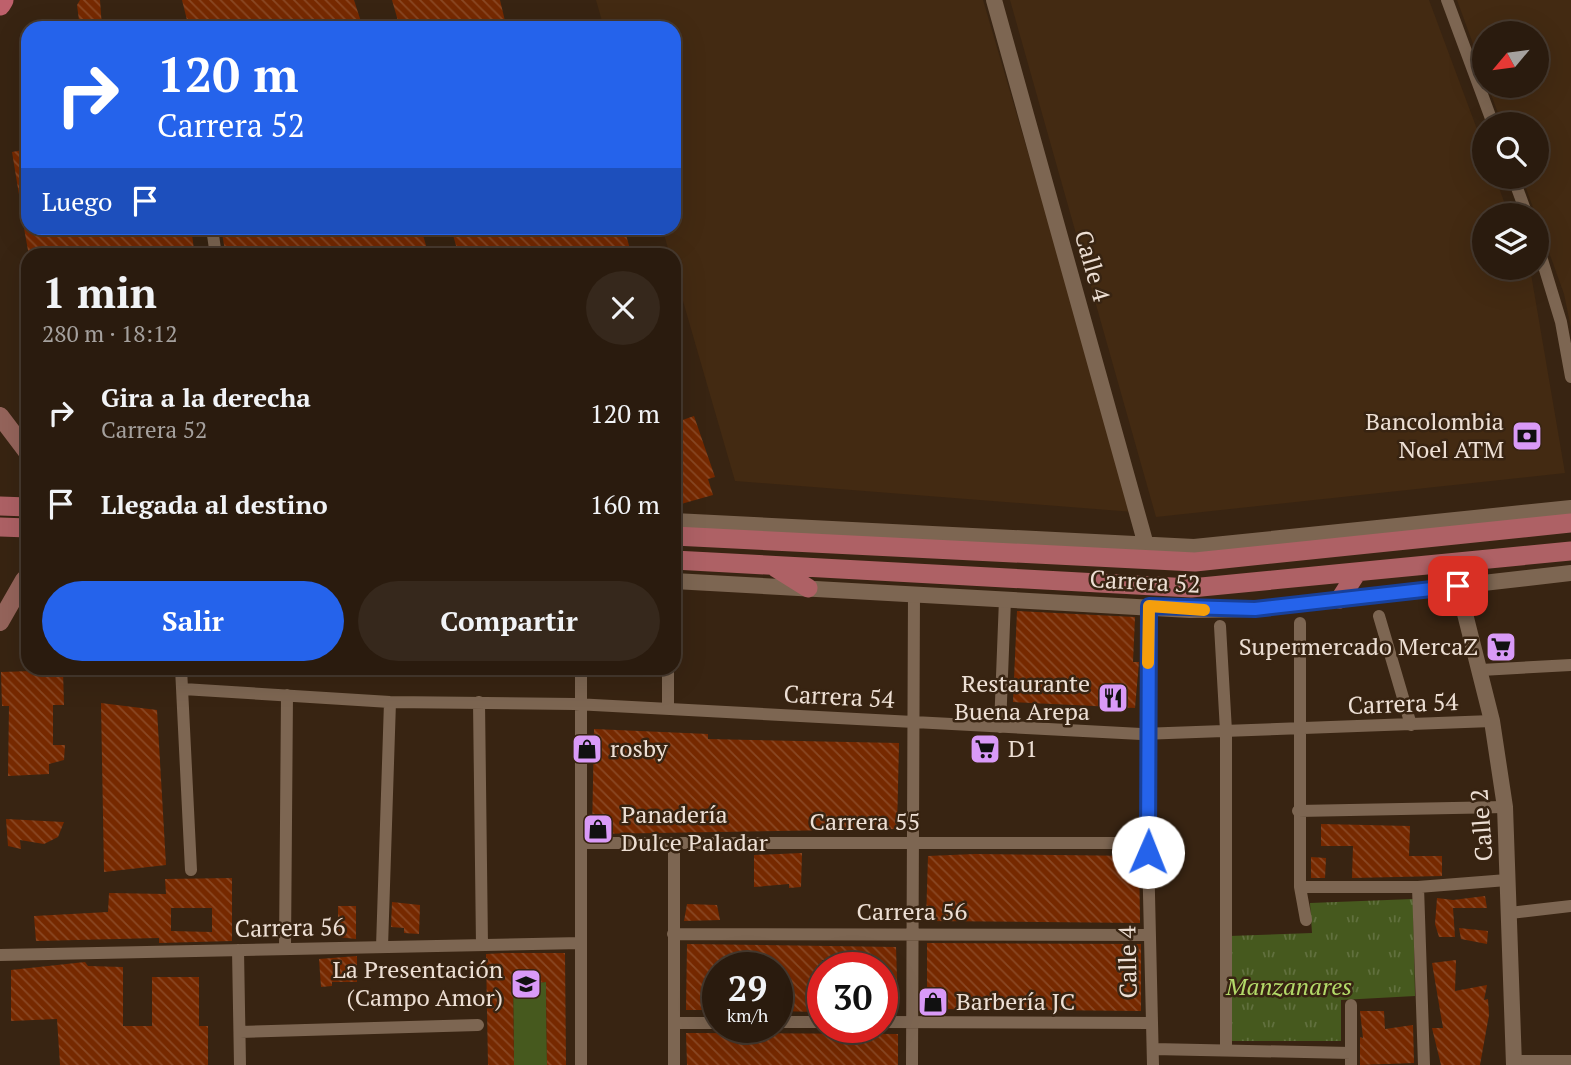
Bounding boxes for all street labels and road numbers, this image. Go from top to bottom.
street label: Calle 4 [1068,226,1118,305]
street label: Carrera 52 [1089,562,1201,600]
street label: Carrera 54 [783,677,895,715]
street label: Carrera 54 [1347,685,1459,721]
street label: Calle 2 [1463,788,1500,862]
street label: Carrera 55 [810,805,920,837]
street label: Carrera 56 [857,895,968,927]
street label: Carrera 56 [234,910,346,944]
street label: Calle 4 [1110,925,1144,999]

